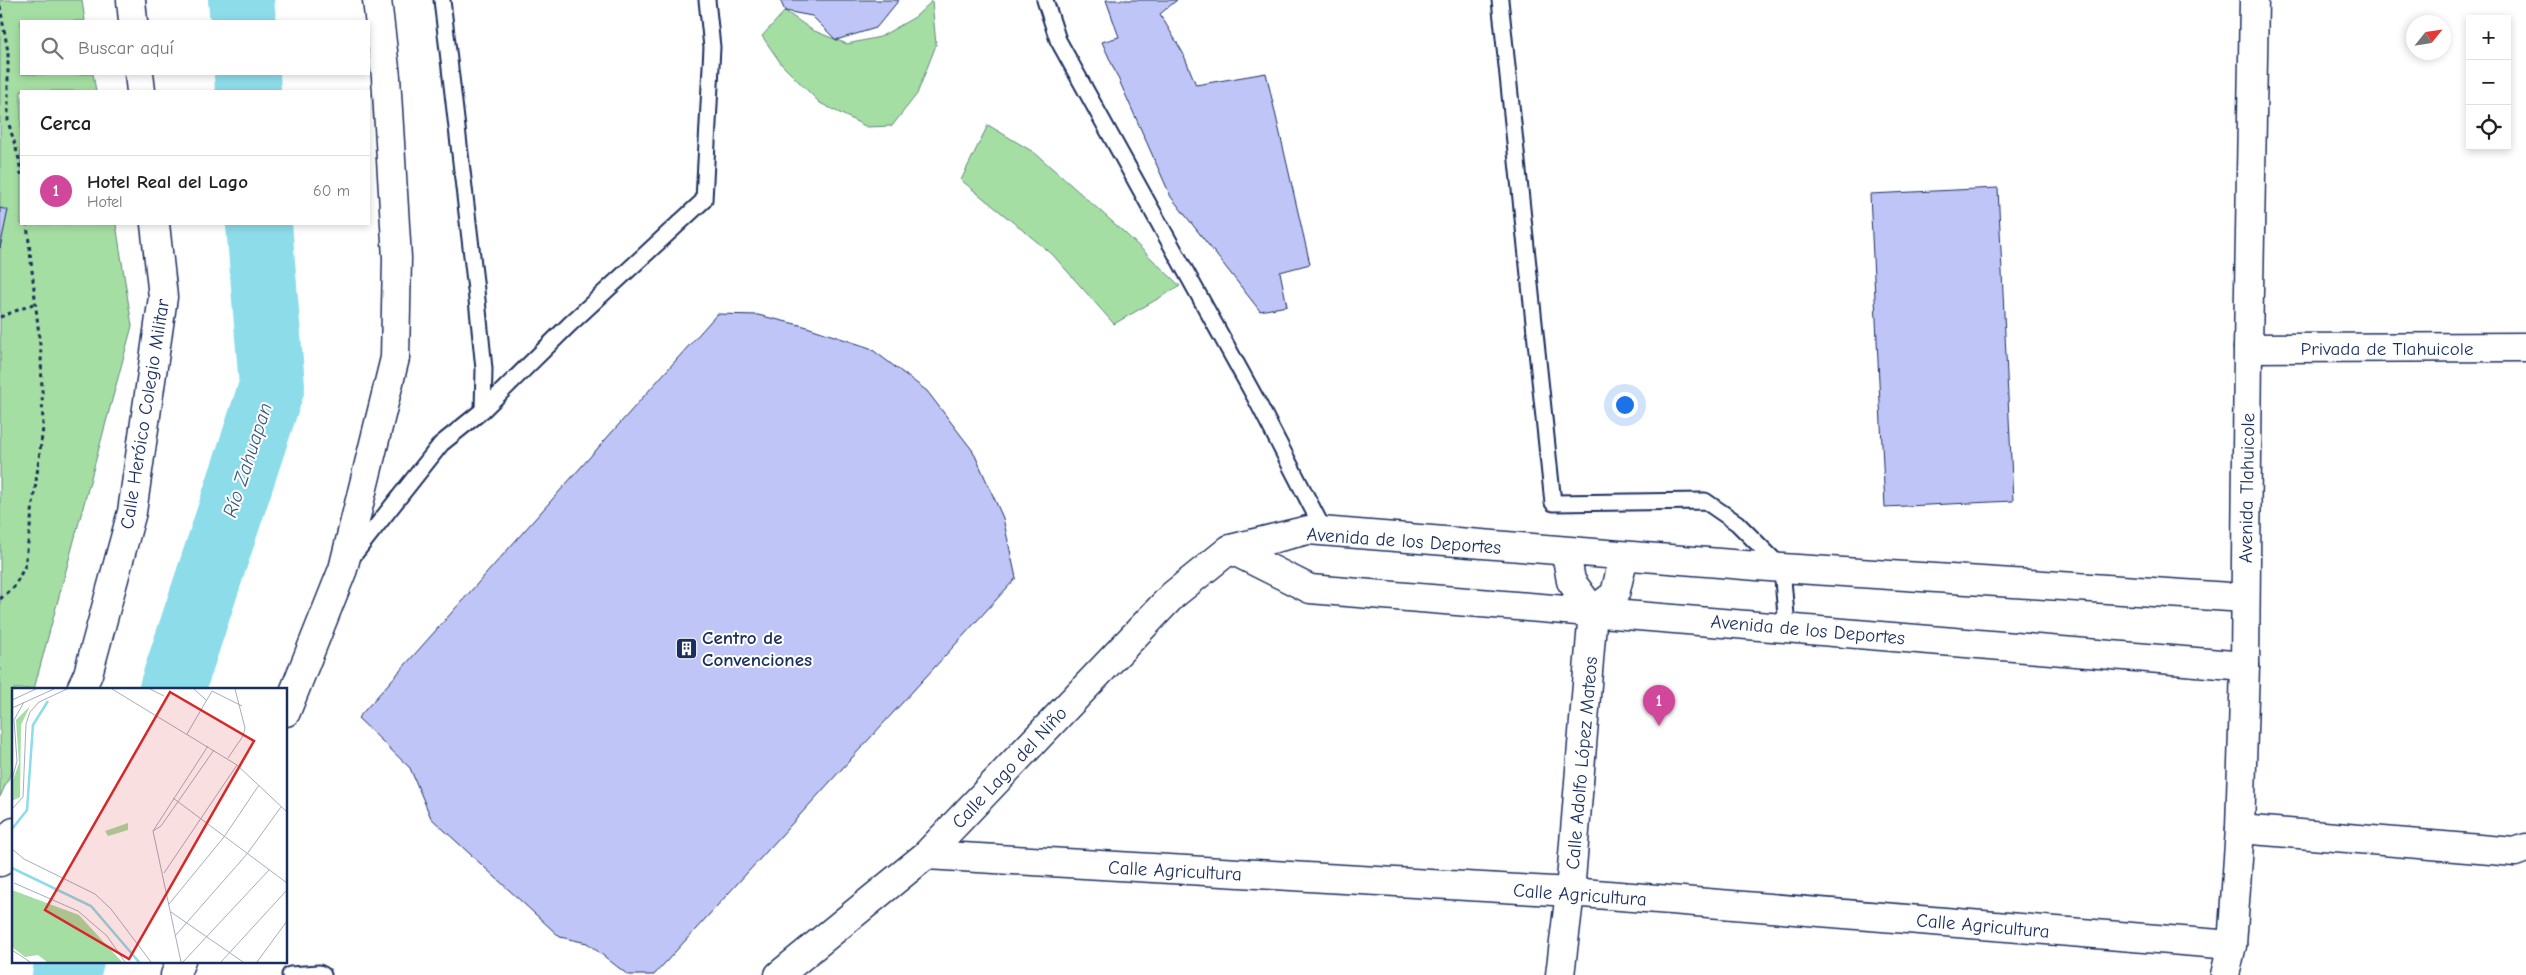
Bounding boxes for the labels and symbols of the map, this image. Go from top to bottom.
north arrow [2406,15,2451,60]
street label: Calle Heróico Colegio Militar [116,297,174,531]
street label: Privada de Tlahuicole [2301,338,2474,360]
your location [1612,392,1638,418]
water label: Río Zahuapan [218,400,277,520]
street label: Avenida Tlahuicole [2235,413,2259,563]
street label: Avenida de los Deportes [1306,523,1502,559]
street label: Avenida de los Deportes [1710,611,1906,649]
place label: Centro de Convenciones [702,627,812,671]
building icon: Centro de Convenciones [674,636,698,660]
street label: Calle Adolfo López Mateos [1562,656,1602,870]
pin: 1 [1643,685,1675,726]
inset map [12,688,288,962]
street label: Calle Lago del Niño [948,702,1072,833]
street label: Calle Agricultura [1108,857,1242,885]
street label: Calle Agricultura [1512,879,1647,911]
street label: Calle Agricultura [1915,909,2051,943]

